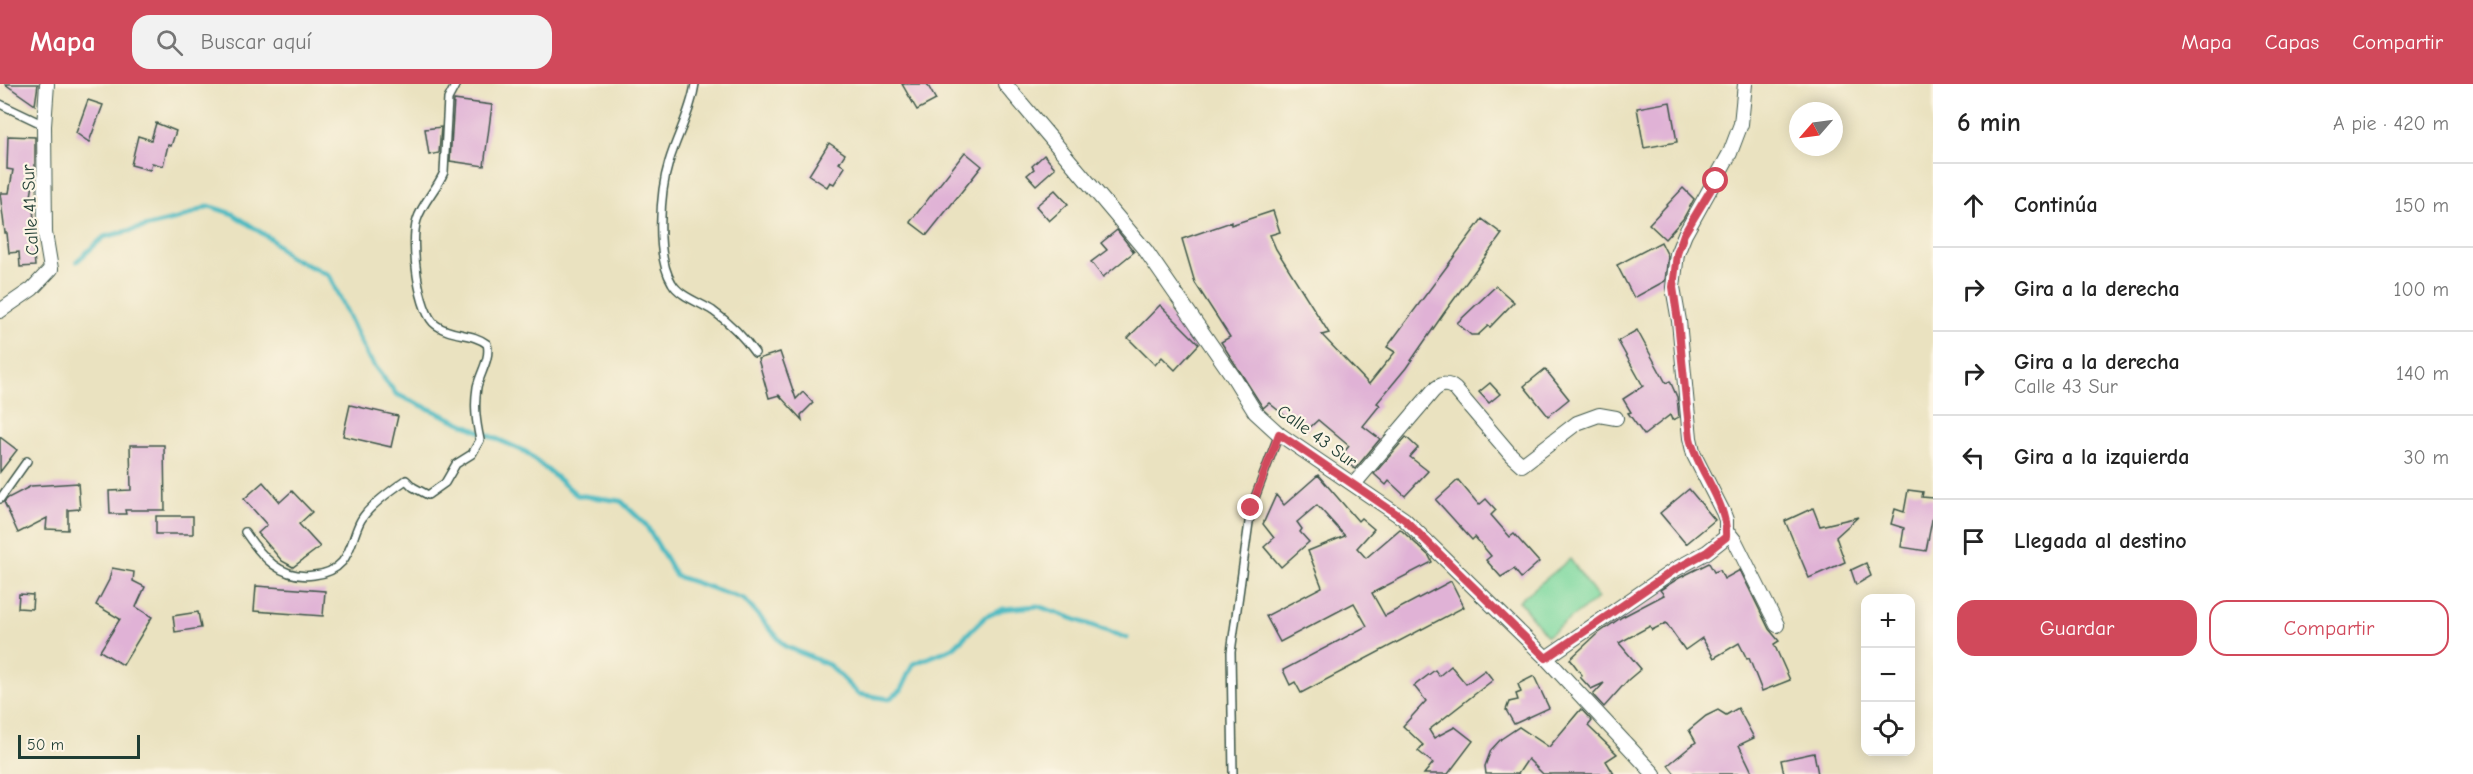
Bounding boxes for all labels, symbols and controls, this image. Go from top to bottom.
search box [132,15,552,69]
text: Mapa [30,26,96,58]
icon: search [153,26,186,59]
text: Buscar aquí [201,29,312,55]
text: Mapa [2181,30,2232,54]
text: Capas [2265,30,2319,54]
text: Compartir [2352,30,2443,54]
north arrow [1789,102,1843,156]
text: 6 min [1957,108,2021,138]
text: A pie · 420 m [2333,112,2449,135]
street label: Calle 41 Sur [18,163,43,256]
route start [1702,167,1728,193]
icon: ahead [1957,189,1990,222]
text: Continúa [2014,192,2098,218]
text: 150 m [2395,194,2449,217]
icon: right [1957,273,1990,306]
text: Gira a la derecha [2014,276,2180,302]
text: 100 m [2394,278,2449,301]
text: Gira a la derecha [2014,349,2180,375]
icon: right [1957,357,1990,390]
text: 140 m [2396,362,2449,385]
text: Calle 43 Sur [2014,375,2118,398]
street label: Calle 43 Sur [1273,400,1361,473]
icon: left [1957,441,1990,474]
text: Gira a la izquierda [2014,444,2189,470]
text: 30 m [2403,446,2449,469]
route end [1237,494,1263,520]
icon: arrive [1957,525,1990,558]
text: Llegada al destino [2014,528,2187,554]
map controls [1861,594,1915,756]
button: + [1861,594,1915,648]
button: Guardar [1957,600,2197,656]
button: Compartir [2209,600,2449,656]
button: − [1861,648,1915,702]
button: locate [1861,702,1915,756]
scale bar [18,732,140,760]
text: 50 m [27,736,64,754]

